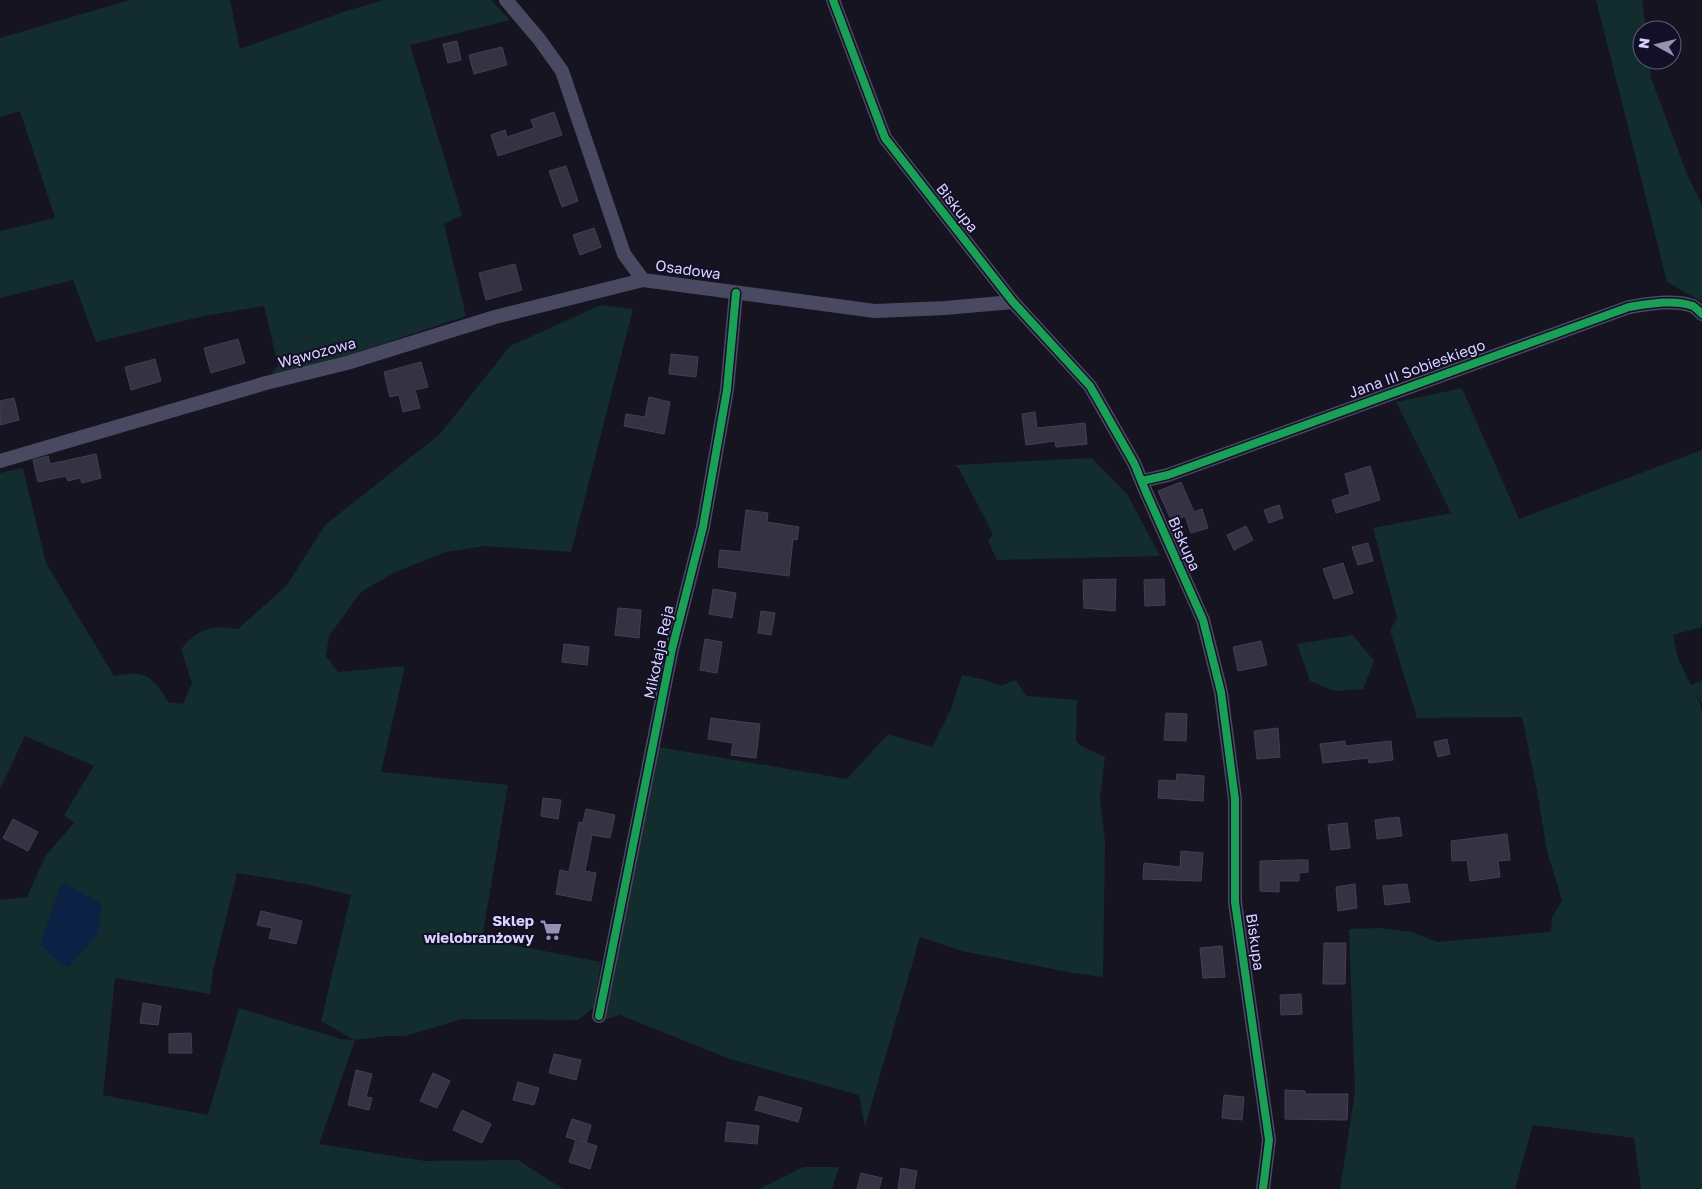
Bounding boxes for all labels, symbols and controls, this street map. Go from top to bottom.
north arrow [1632,20,1682,70]
text: N [1634,37,1653,50]
street label: Biskupa [933,179,983,235]
street label: Osadowa [654,256,722,283]
street label: Wąwozowa [276,333,358,371]
street label: Jana III Sobieskiego [1346,335,1487,401]
street label: Biskupa [1165,514,1205,573]
street label: Mikołaja Reja [639,603,677,700]
place label: Sklep wielobranżowy [424,911,534,946]
street label: Biskupa [1243,912,1269,971]
supermarket icon: Sklep wielobranżowy [538,917,564,943]

